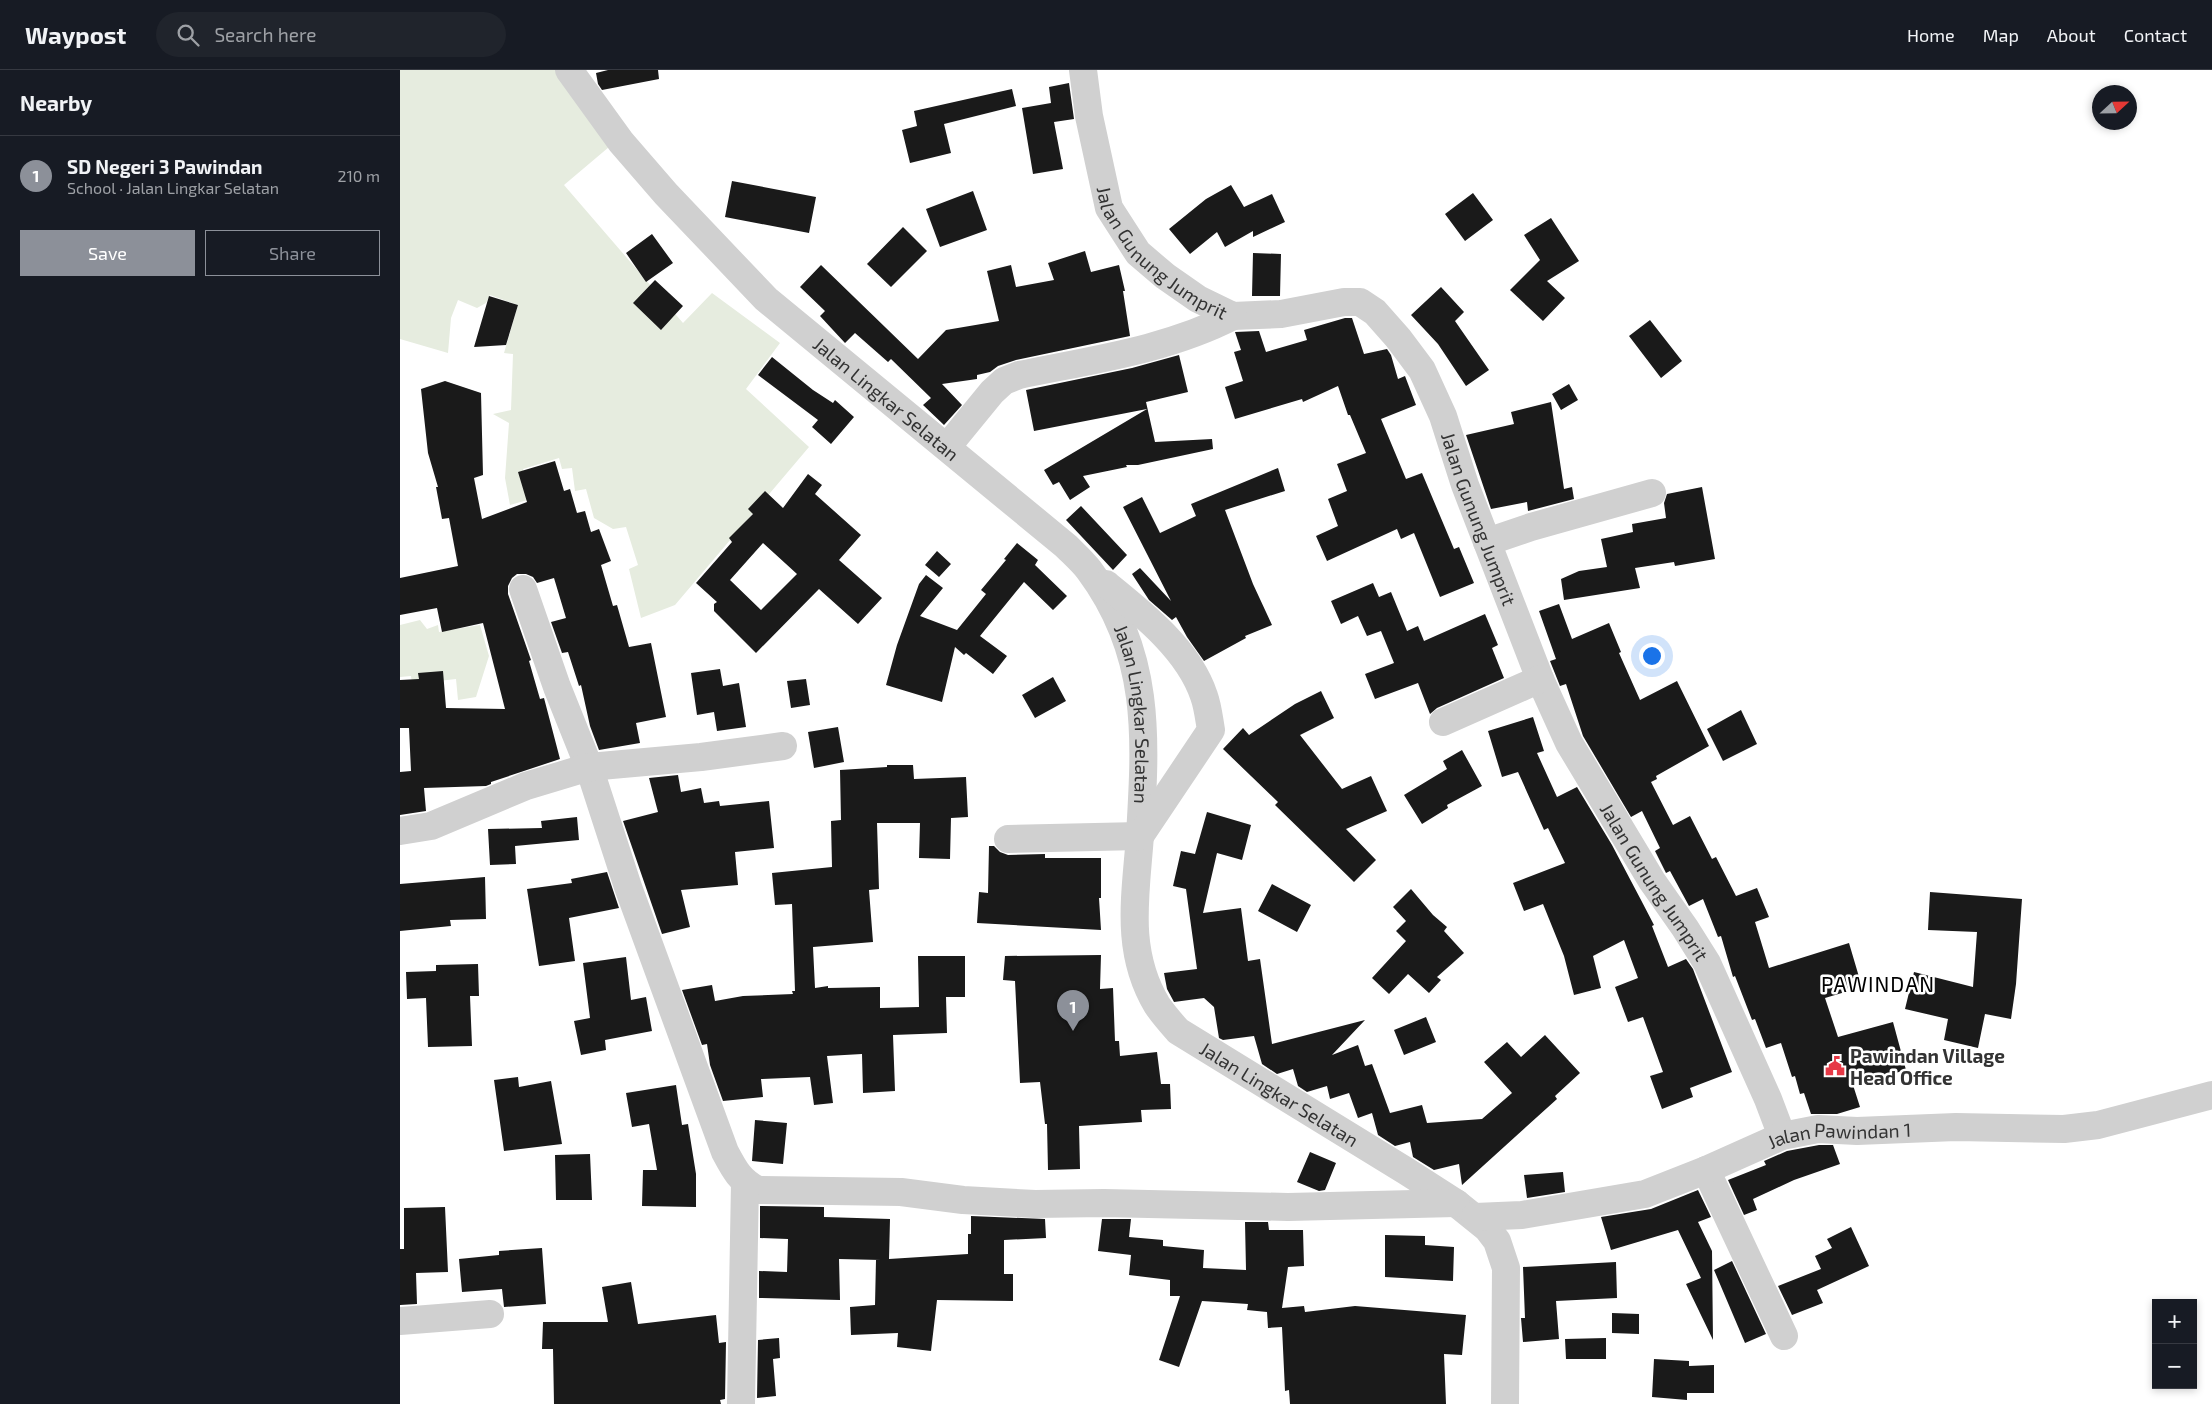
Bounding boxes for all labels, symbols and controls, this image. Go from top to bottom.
search box [156,12,506,57]
text: Waypost [25,20,126,49]
icon: search [174,21,202,49]
text: Search here [214,23,317,46]
text: Home [1907,24,1955,46]
text: Map [1983,24,2019,46]
text: About [2047,24,2096,46]
text: Contact [2124,24,2187,46]
north arrow [2092,85,2137,130]
text: Nearby [20,90,92,115]
text: SD Negeri 3 Pawindan [67,155,263,178]
text: 1 [33,166,39,185]
text: 210 m [337,166,380,185]
text: School · Jalan Lingkar Selatan [67,178,279,197]
street label: Jalan Gunung Jumprit [1093,184,1232,323]
button: Save [20,230,195,276]
button: Share [205,230,380,276]
street label: Jalan Lingkar Selatan [809,332,964,465]
street label: Jalan Gunung Jumprit [1437,429,1522,608]
street label: Jalan Lingkar Selatan [1110,621,1155,804]
your location [1639,643,1665,669]
street label: Jalan Gunung Jumprit [1596,798,1714,965]
district label: PAWINDAN [1821,971,1935,996]
pin: 1 [1057,990,1089,1031]
street label: Jalan Lingkar Selatan [1196,1036,1363,1151]
place label: Pawindan Village Head Office [1850,1044,2005,1089]
public building icon: Pawindan Village Head Office [1824,1055,1846,1077]
street label: Jalan Pawindan 1 [1763,1117,1912,1153]
map controls [2152,1299,2197,1389]
button: + [2152,1299,2197,1344]
button: − [2152,1344,2197,1389]

